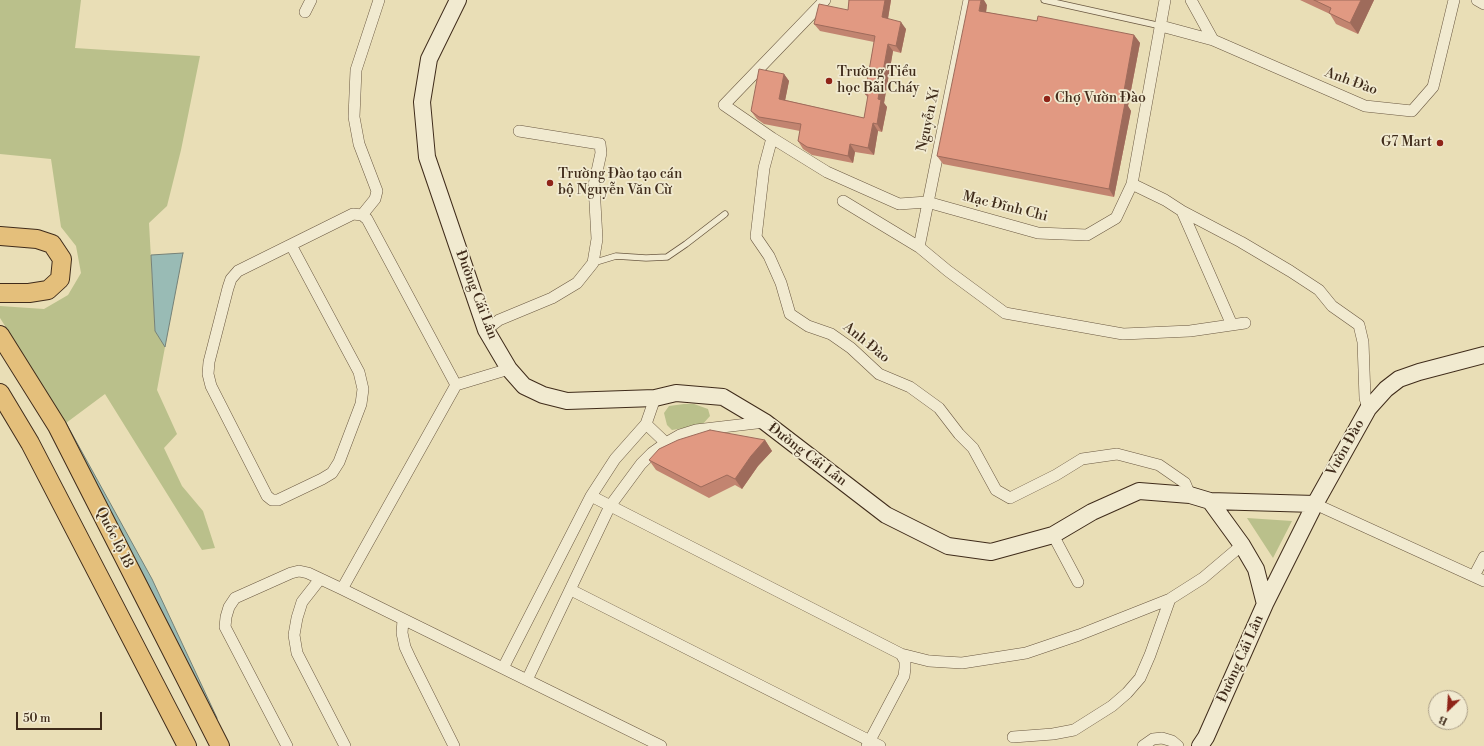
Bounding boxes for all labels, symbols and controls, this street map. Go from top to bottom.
place label: Trường Tiểu học Bãi Cháy [837,65,919,98]
street label: Anh Đào [1322,65,1380,99]
marker: Trường Tiểu học Bãi Cháy [824,76,834,86]
street label: Nguyễn Xí [914,87,944,153]
place label: Chợ Vườn Đào [1055,91,1146,107]
marker: Chợ Vườn Đào [1042,94,1052,104]
place label: G7 Mart [1381,135,1432,151]
marker: G7 Mart [1435,138,1445,148]
place label: Trường Đào tạo cán bộ Nguyễn Văn Cừ [558,167,682,200]
marker: Trường Đào tạo cán bộ Nguyễn Văn Cừ [545,178,555,188]
street label: Mạc Đĩnh Chi [961,188,1049,226]
street label: Đường Cái Lân [451,248,501,342]
street label: Anh Đào [839,319,893,367]
street label: Vườn Đào [1324,417,1368,479]
street label: Đường Cái Lân [764,420,850,490]
street label: Quốc lộ 18 [92,505,136,571]
street label: Đường Cái Lân [1214,613,1268,705]
north arrow [1428,690,1468,730]
scale bar [18,704,104,730]
text: 50 m [23,711,51,726]
text: B [1437,712,1450,728]

